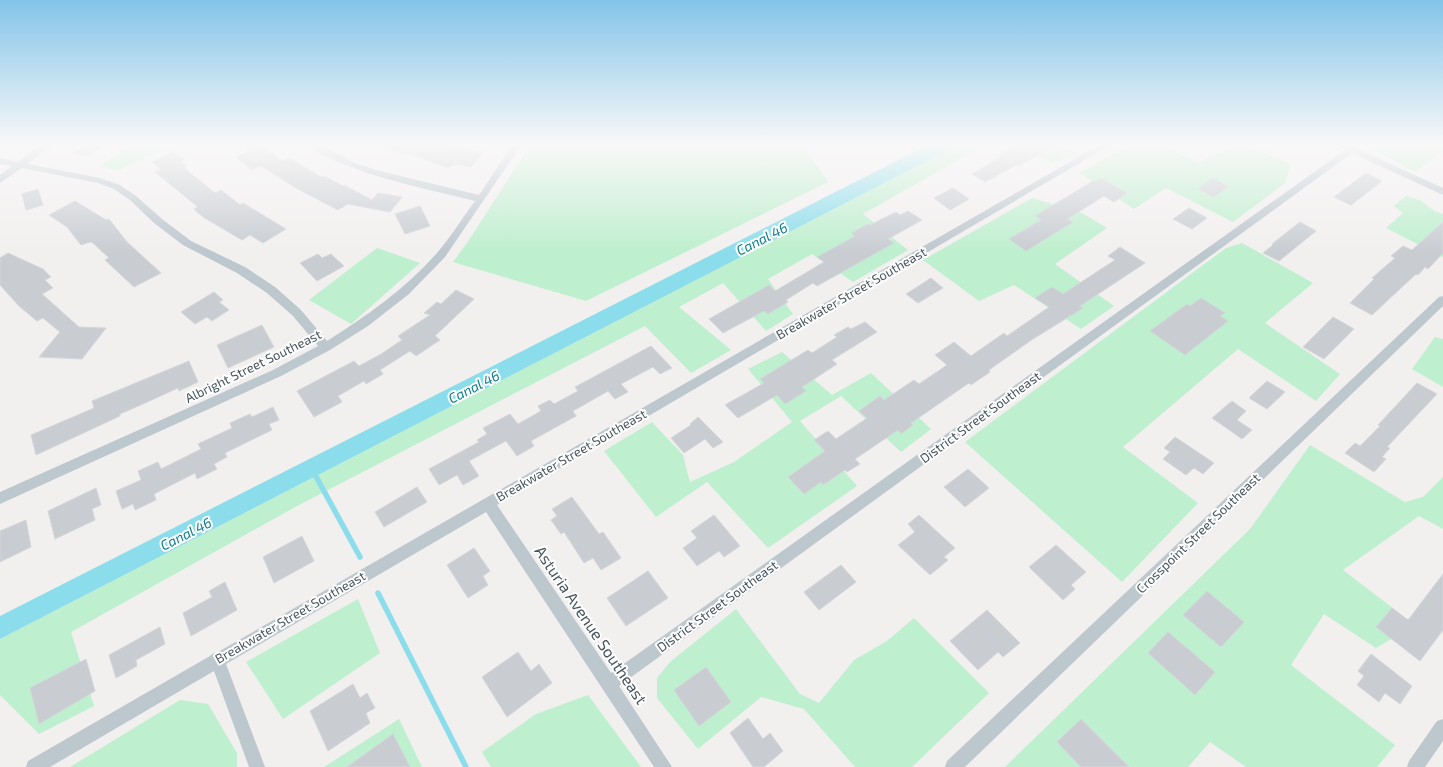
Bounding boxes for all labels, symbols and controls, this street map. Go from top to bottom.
water label: Canal 46 [733,218,790,259]
street label: Breakwater Street Southeast [773,243,929,343]
street label: Albright Street Southeast [182,326,324,406]
water label: Canal 46 [445,366,502,407]
street label: District Street Southeast [916,368,1044,466]
street label: Breakwater Street Southeast [493,405,649,505]
street label: Crosspoint Street Southeast [1133,470,1263,596]
water label: Canal 46 [157,513,214,554]
street label: Asturia Avenue Southeast [531,542,652,708]
street label: District Street Southeast [653,557,781,655]
street label: Breakwater Street Southeast [212,567,368,667]

